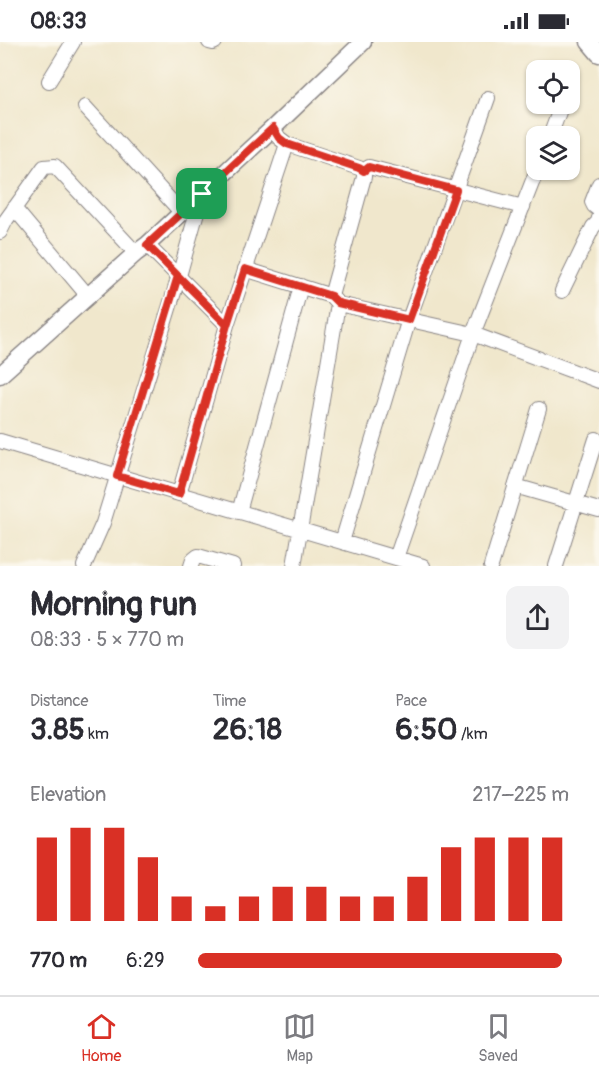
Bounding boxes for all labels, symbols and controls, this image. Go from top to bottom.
text: 08:33 [30,7,87,35]
map controls [526,60,580,180]
button: locate [526,60,580,114]
button: layers [526,126,580,180]
pin [176,168,227,219]
icon: arrive [185,177,218,210]
text: Morning run [30,584,197,625]
button: share [506,586,569,649]
text: 08:33 · 5 × 770 m [30,627,184,652]
text: Distance [30,691,89,711]
text: Time [213,691,246,711]
text: Pace [395,691,427,711]
text: 3.85 [30,711,85,748]
text: 26:18 [213,711,282,748]
text: 6:50 [395,711,458,748]
text: km [85,724,109,744]
text: /km [458,724,488,744]
text: Elevation [30,782,106,807]
text: 217–225 m [472,782,569,807]
text: 770 m [30,948,87,973]
text: 6:29 [126,948,164,973]
tab: Home [81,1010,121,1066]
tab: Map [283,1010,316,1066]
tab: Saved [478,1010,518,1066]

